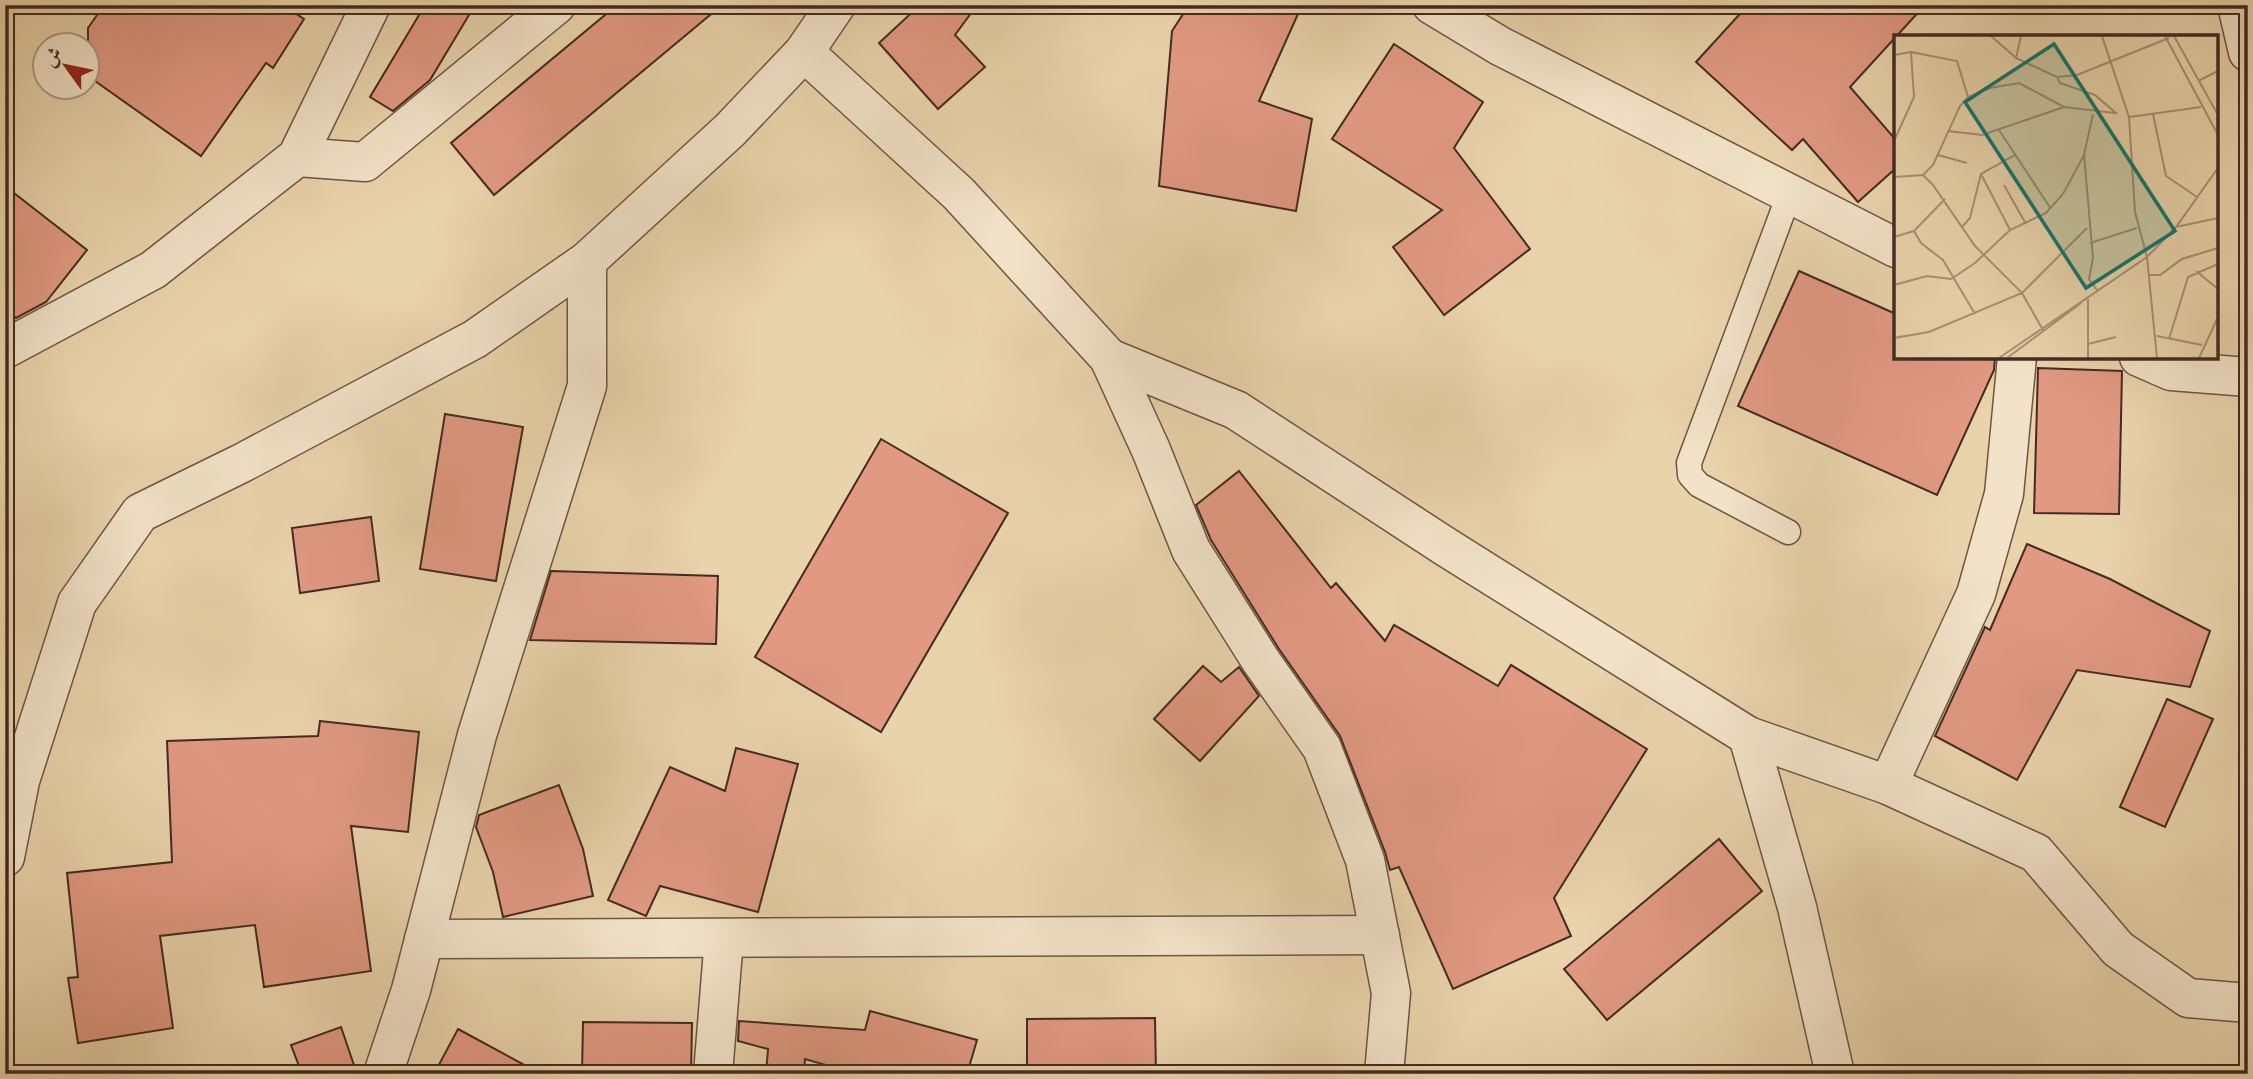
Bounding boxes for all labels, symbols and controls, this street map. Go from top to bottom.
north arrow [32,32,102,102]
inset map [1894,35,2218,359]
text: ش [37,43,67,71]

